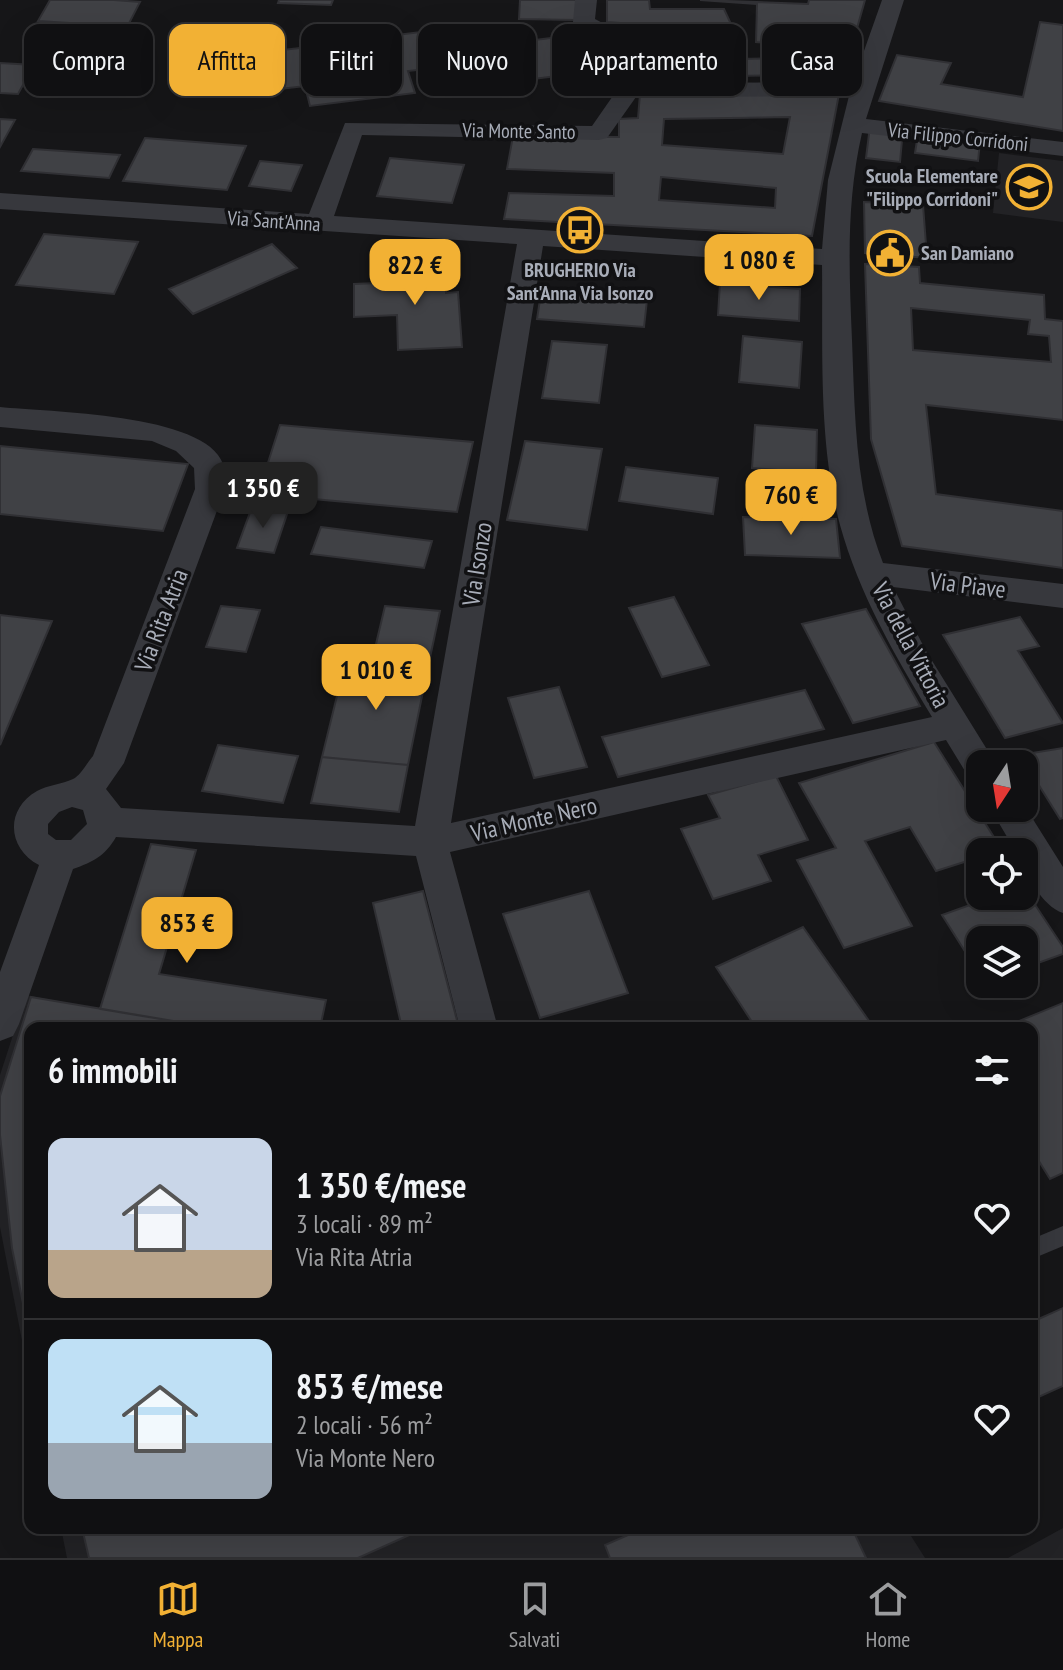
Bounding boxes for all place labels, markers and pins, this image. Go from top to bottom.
place label: Scuola Elementare "Filippo Corridoni" [866,163,998,212]
school or university icon: Scuola Elementare "Filippo Corridoni" [1005,163,1053,211]
bus stop icon: BRUGHERIO Via Sant'Anna Via Isonzo [556,206,604,254]
public building icon: San Damiano [866,229,914,277]
pin: 1 080 € [685,234,833,302]
pin: 822 € [359,239,471,307]
place label: San Damiano [921,240,1014,266]
place label: BRUGHERIO Via Sant'Anna Via Isonzo [507,257,653,306]
pin: 1 350 € [189,462,337,530]
pin: 760 € [735,469,847,537]
pin: 1 010 € [302,644,450,712]
pin: 853 € [131,897,243,965]

